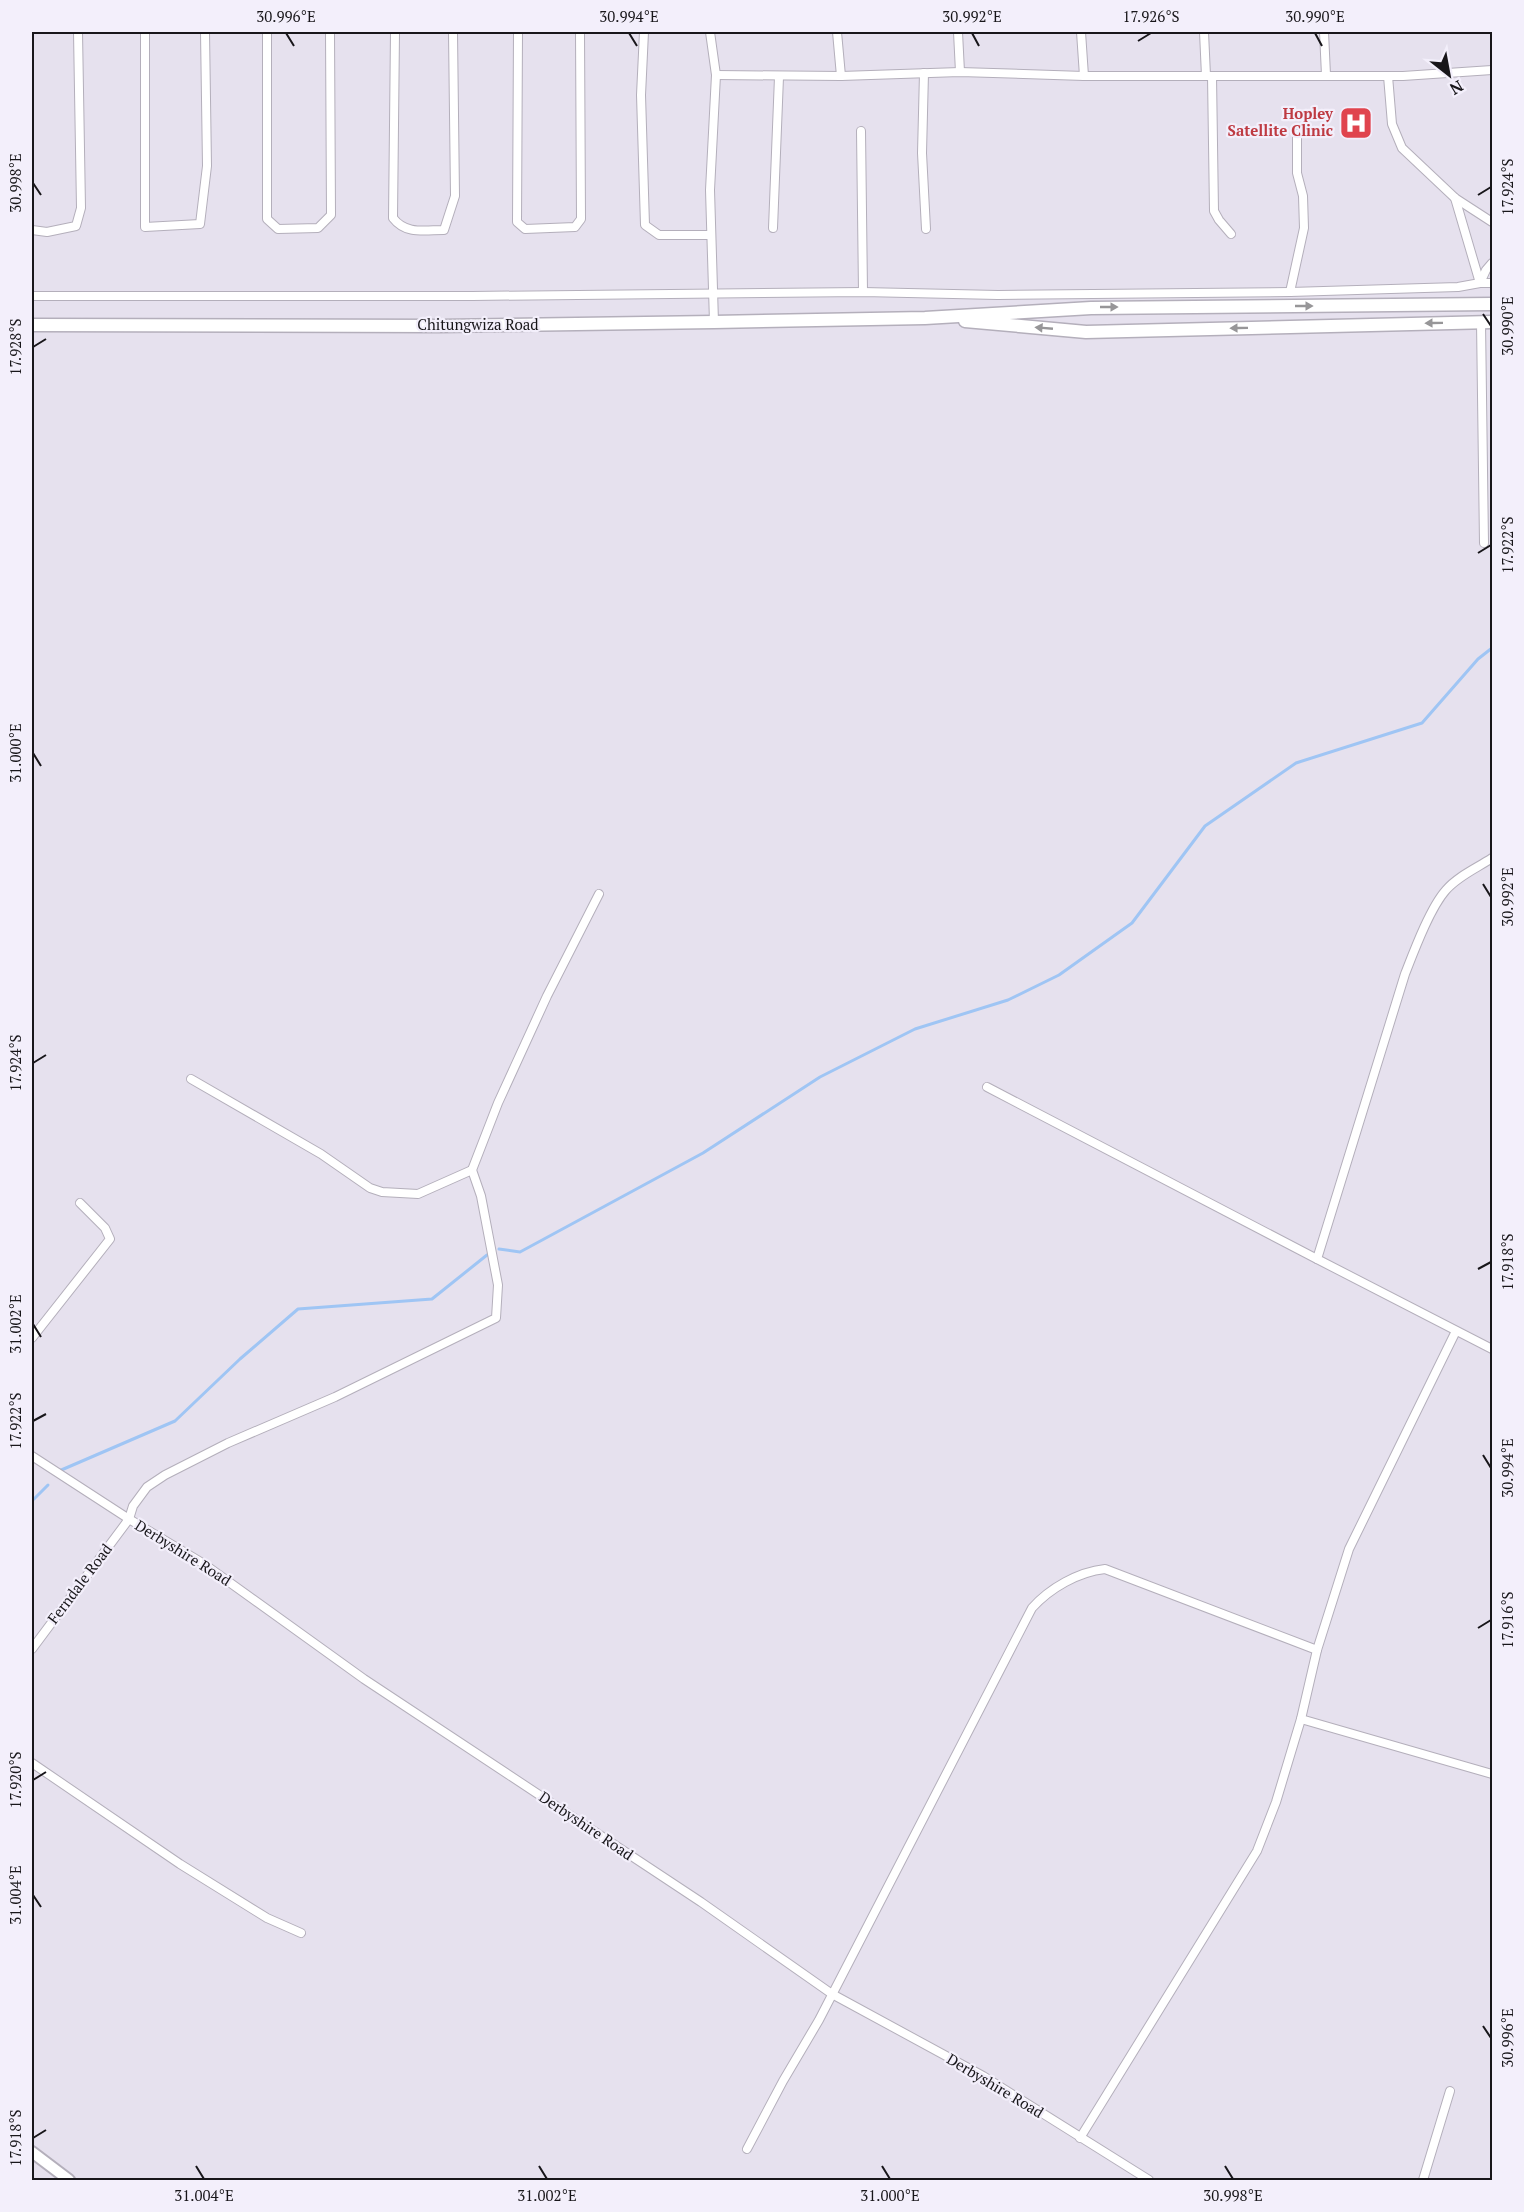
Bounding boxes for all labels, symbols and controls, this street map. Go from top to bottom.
text: 30.996°E [256,6,316,26]
text: 30.994°E [599,6,659,26]
text: 30.992°E [942,6,1002,26]
text: 17.926°S [1122,6,1180,26]
text: 30.990°E [1285,6,1345,26]
north arrow [1419,45,1479,105]
text: N [1446,75,1468,100]
place label: Hopley Satellite Clinic [1228,103,1334,140]
hospital icon: Hopley Satellite Clinic [1338,105,1374,141]
text: 30.998°E [5,153,25,213]
text: 17.924°S [1497,158,1517,216]
text: 30.990°E [1497,296,1517,356]
one-way arrow [1295,301,1314,311]
one-way arrow [1100,302,1119,312]
street label: Chitungwiza Road [417,314,539,334]
text: 17.928°S [5,318,25,376]
one-way arrow [1425,318,1444,328]
one-way arrow [1035,323,1054,333]
one-way arrow [1230,323,1249,333]
text: 17.922°S [1497,516,1517,574]
text: 31.000°E [5,723,25,783]
text: 30.992°E [1497,867,1517,927]
text: 17.924°S [5,1034,25,1092]
text: 17.918°S [1497,1233,1517,1291]
text: 31.002°E [5,1294,25,1354]
text: 17.922°S [5,1392,25,1450]
text: 30.994°E [1497,1438,1517,1498]
street label: Derbyshire Road [132,1515,235,1590]
street label: Ferndale Road [42,1539,116,1628]
text: 17.916°S [1497,1591,1517,1649]
text: 17.920°S [5,1751,25,1809]
street label: Derbyshire Road [536,1786,638,1864]
text: 31.004°E [5,1865,25,1925]
text: 30.996°E [1497,2008,1517,2068]
street label: Derbyshire Road [943,2048,1048,2122]
text: 17.918°S [5,2109,25,2167]
text: 31.004°E [174,2185,234,2205]
text: 31.002°E [517,2185,577,2205]
text: 31.000°E [860,2185,920,2205]
text: 30.998°E [1203,2185,1263,2205]

